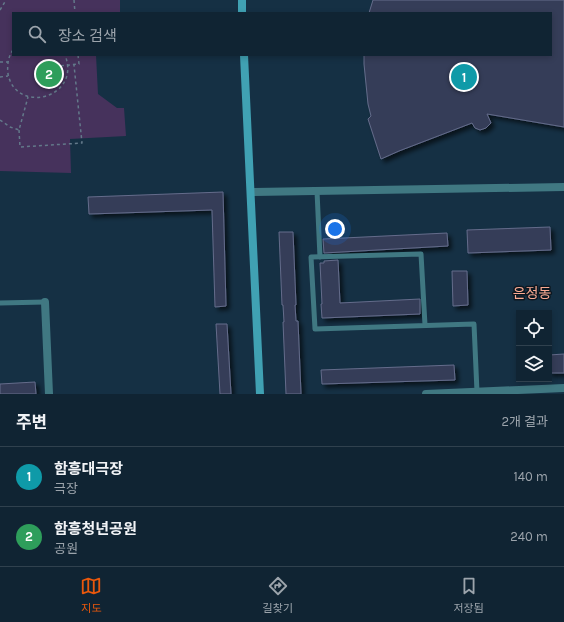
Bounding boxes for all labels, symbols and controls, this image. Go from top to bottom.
search box [12,12,552,56]
icon: search [26,23,48,45]
text: 장소 검색 [58,27,117,45]
pin: 2 [36,59,62,89]
pin: 1 [451,62,477,92]
your location [325,219,345,239]
district label: 은정동 [513,285,551,302]
map controls [516,310,552,382]
button: locate [516,310,552,346]
button: layers [516,346,552,382]
text: 주변 [16,412,47,432]
text: 2개 결과 [501,414,548,429]
text: 함흥대극장 [54,460,123,478]
text: 1 [27,469,31,484]
text: 140 m [513,469,548,484]
text: 극장 [54,481,78,496]
text: 함흥청년공원 [54,520,137,538]
text: 2 [25,529,33,544]
text: 240 m [510,529,548,544]
text: 공원 [54,541,78,556]
tab: 지도 [80,575,102,615]
tab: 길찾기 [263,575,293,615]
tab: 저장됨 [453,575,484,615]

